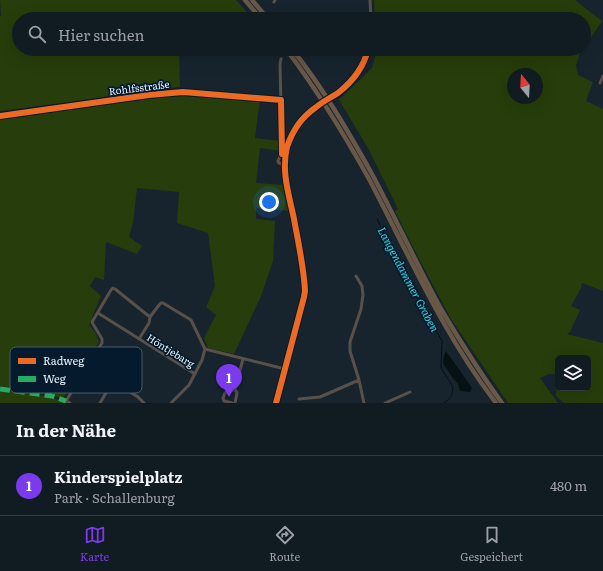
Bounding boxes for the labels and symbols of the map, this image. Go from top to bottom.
north arrow [507,68,543,104]
street label: Rohlfsstraße [108,76,170,98]
your location [259,192,279,212]
water label: Langendammer Graben [375,224,444,335]
street label: Höntjebarg [144,329,198,371]
legend [10,347,142,393]
text: Radweg [43,352,85,368]
pin: 1 [216,364,242,397]
text: Weg [43,370,67,386]

